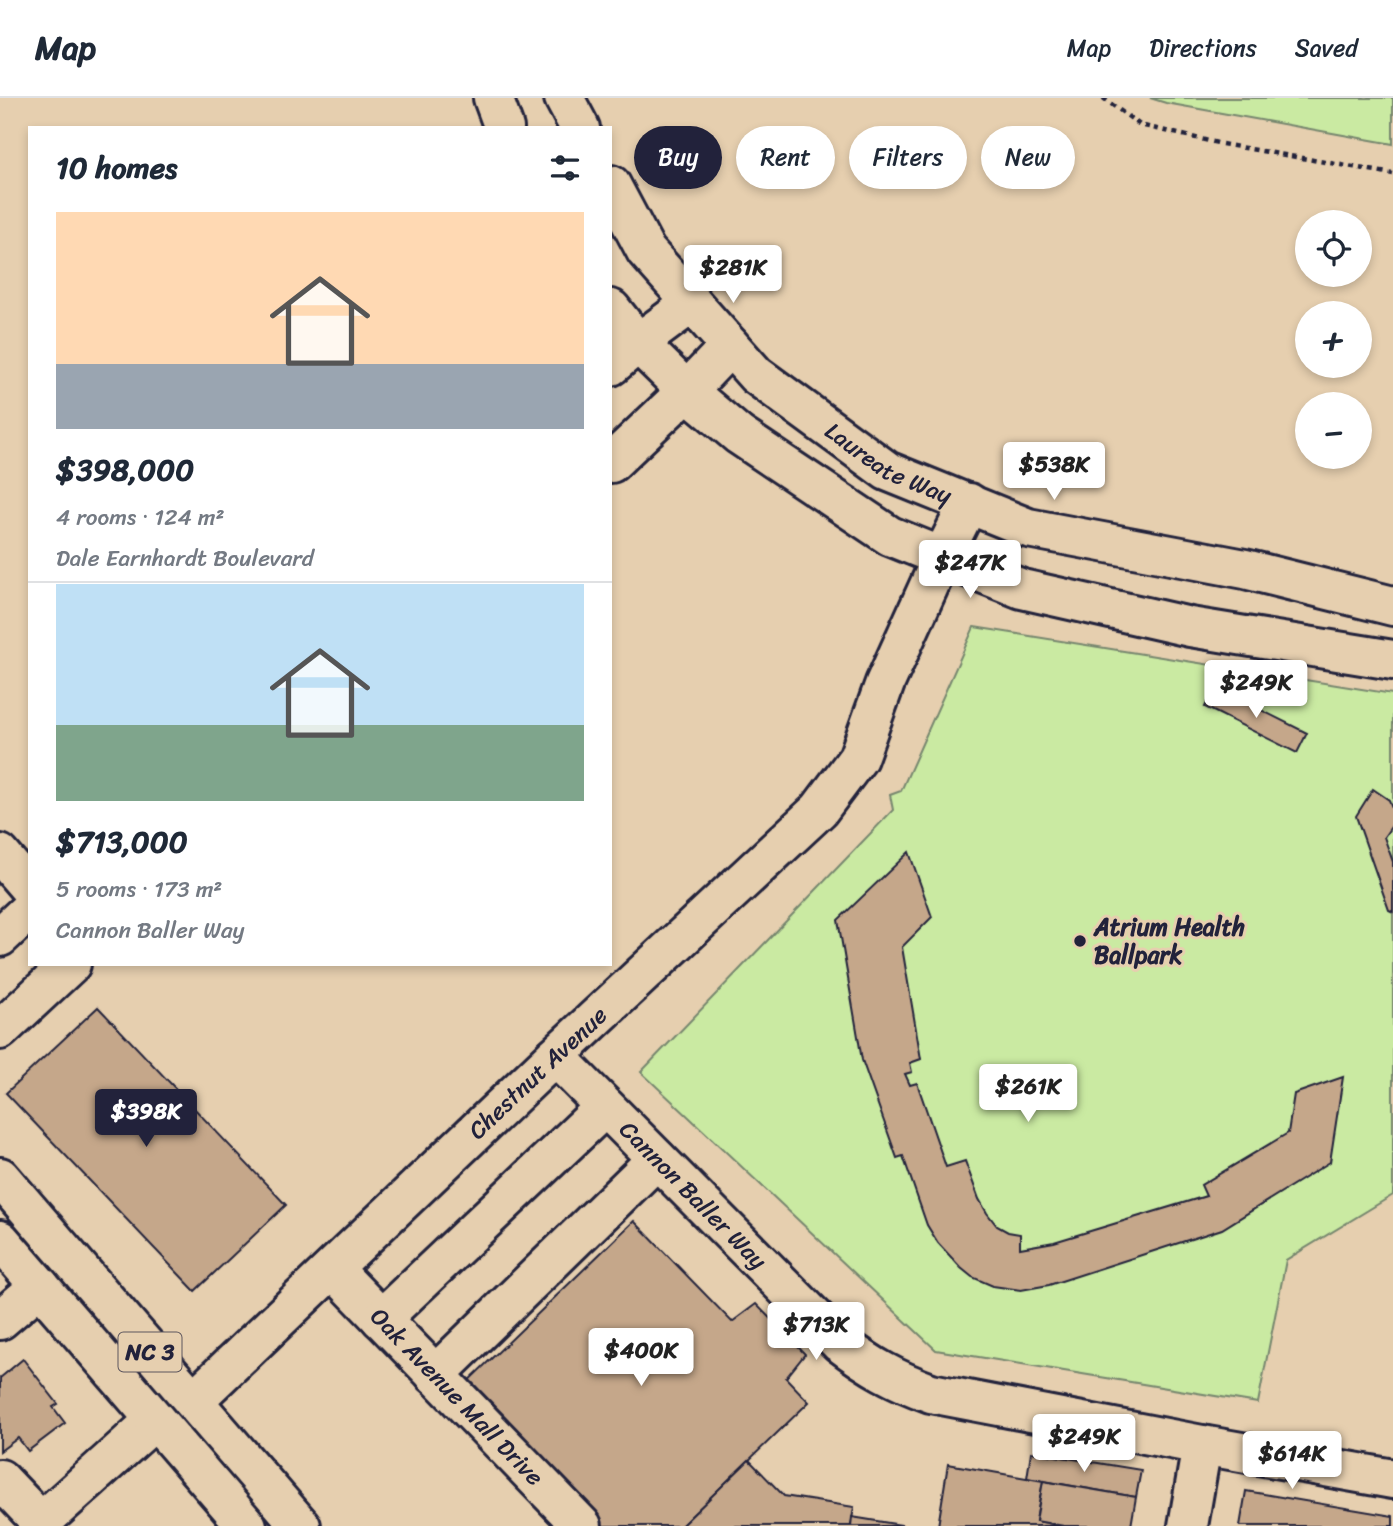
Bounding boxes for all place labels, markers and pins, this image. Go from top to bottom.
pin: $281K [684,246,782,305]
pin: $538K [1005,442,1103,502]
pin: $247K [921,540,1019,600]
pin: $249K [1207,660,1305,720]
place label: Atrium Health Ballpark [1093,906,1245,976]
marker: Atrium Health Ballpark [1072,933,1088,949]
pin: $261K [979,1065,1077,1124]
pin: $398K [97,1090,195,1149]
pin: $713K [767,1302,865,1362]
pin: $400K [592,1328,690,1388]
pin: $249K [1035,1414,1133,1474]
pin: $614K [1243,1432,1341,1491]

